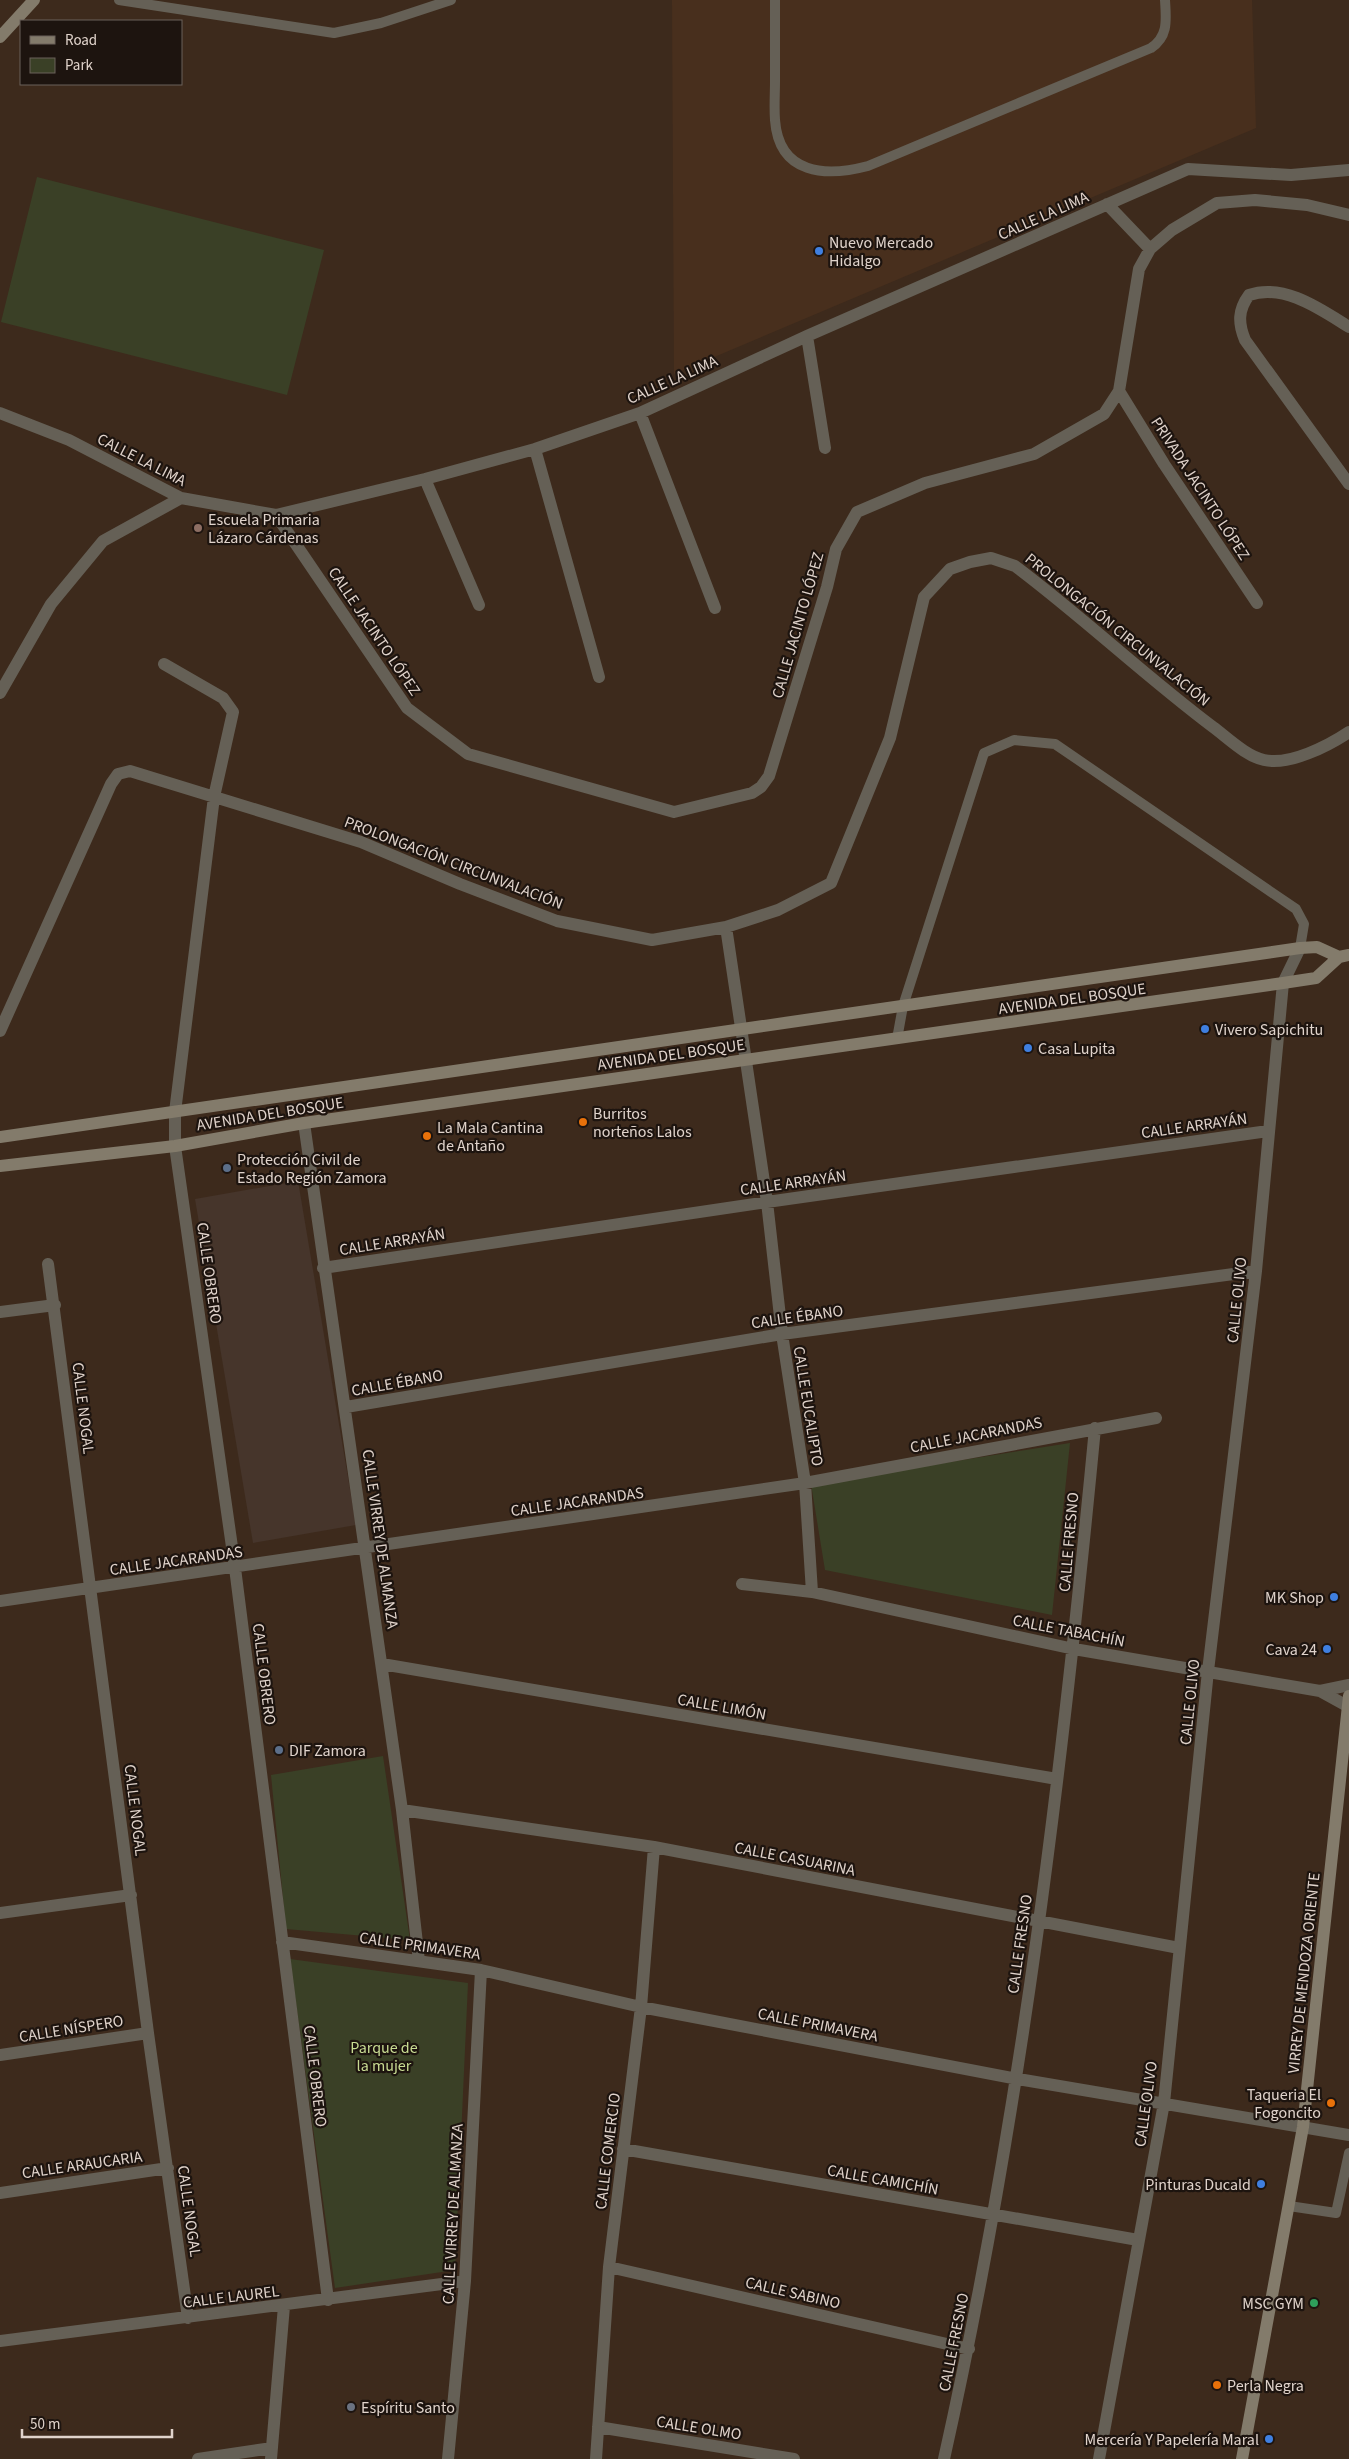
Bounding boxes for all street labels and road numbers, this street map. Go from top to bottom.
street label: CALLE LA LIMA [995,186,1092,246]
street label: CALLE LA LIMA [624,350,721,410]
street label: PRIVADA JACINTO LÓPEZ [1146,413,1255,564]
street label: CALLE LA LIMA [93,428,190,492]
street label: PROLONGACIÓN CIRCUNVALACIÓN [1020,548,1215,711]
street label: CALLE JACINTO LÓPEZ [767,550,829,701]
street label: CALLE JACINTO LÓPEZ [323,563,426,700]
street label: PROLONGACIÓN CIRCUNVALACIÓN [341,811,566,915]
street label: AVENIDA DEL BOSQUE [997,978,1147,1020]
street label: AVENIDA DEL BOSQUE [596,1034,746,1076]
street label: AVENIDA DEL BOSQUE [195,1092,345,1136]
street label: CALLE ARRAYÁN [1140,1108,1249,1144]
street label: CALLE ARRAYÁN [739,1165,848,1201]
street label: CALLE OBRERO [191,1221,227,1325]
street label: CALLE ARRAYÁN [338,1223,447,1261]
street label: CALLE OLIVO [1222,1256,1252,1344]
street label: CALLE ÉBANO [750,1300,844,1334]
street label: CALLE EUCALIPTO [788,1345,828,1468]
street label: CALLE NOGAL [66,1361,100,1455]
street label: CALLE ÉBANO [350,1364,445,1402]
street label: CALLE JACARANDAS [908,1411,1044,1459]
street label: CALLE VIRREY DE ALMANZA [357,1448,404,1630]
street label: CALLE JACARANDAS [509,1482,645,1522]
street label: CALLE FRESNO [1054,1491,1084,1593]
street label: CALLE JACARANDAS [108,1541,244,1581]
street label: CALLE TABACHÍN [1011,1609,1127,1653]
street label: CALLE OBRERO [247,1622,281,1726]
street label: CALLE OLIVO [1175,1658,1205,1746]
street label: CALLE LIMÓN [676,1688,768,1726]
street label: CALLE NOGAL [118,1763,152,1857]
street label: CALLE CASUARINA [733,1836,857,1882]
street label: VIRREY DE MENDOZA ORIENTE [1282,1871,1325,2075]
street label: CALLE FRESNO [1002,1893,1038,1995]
street label: CALLE PRIMAVERA [358,1927,482,1965]
street label: CALLE PRIMAVERA [756,2003,880,2047]
street label: CALLE NÍSPERO [17,2010,125,2048]
street label: CALLE OBRERO [298,2024,332,2128]
street label: CALLE OLIVO [1129,2060,1163,2148]
street label: CALLE COMERCIO [590,2091,626,2211]
street label: CALLE VIRREY DE ALMANZA [437,2123,469,2305]
street label: CALLE ARAUCARIA [21,2146,144,2184]
street label: CALLE CAMICHÍN [825,2159,940,2201]
street label: CALLE NOGAL [172,2164,206,2259]
street label: CALLE SABINO [743,2271,842,2315]
street label: CALLE LAUREL [182,2280,281,2314]
street label: CALLE FRESNO [934,2291,974,2393]
street label: CALLE OLMO [655,2410,743,2446]

